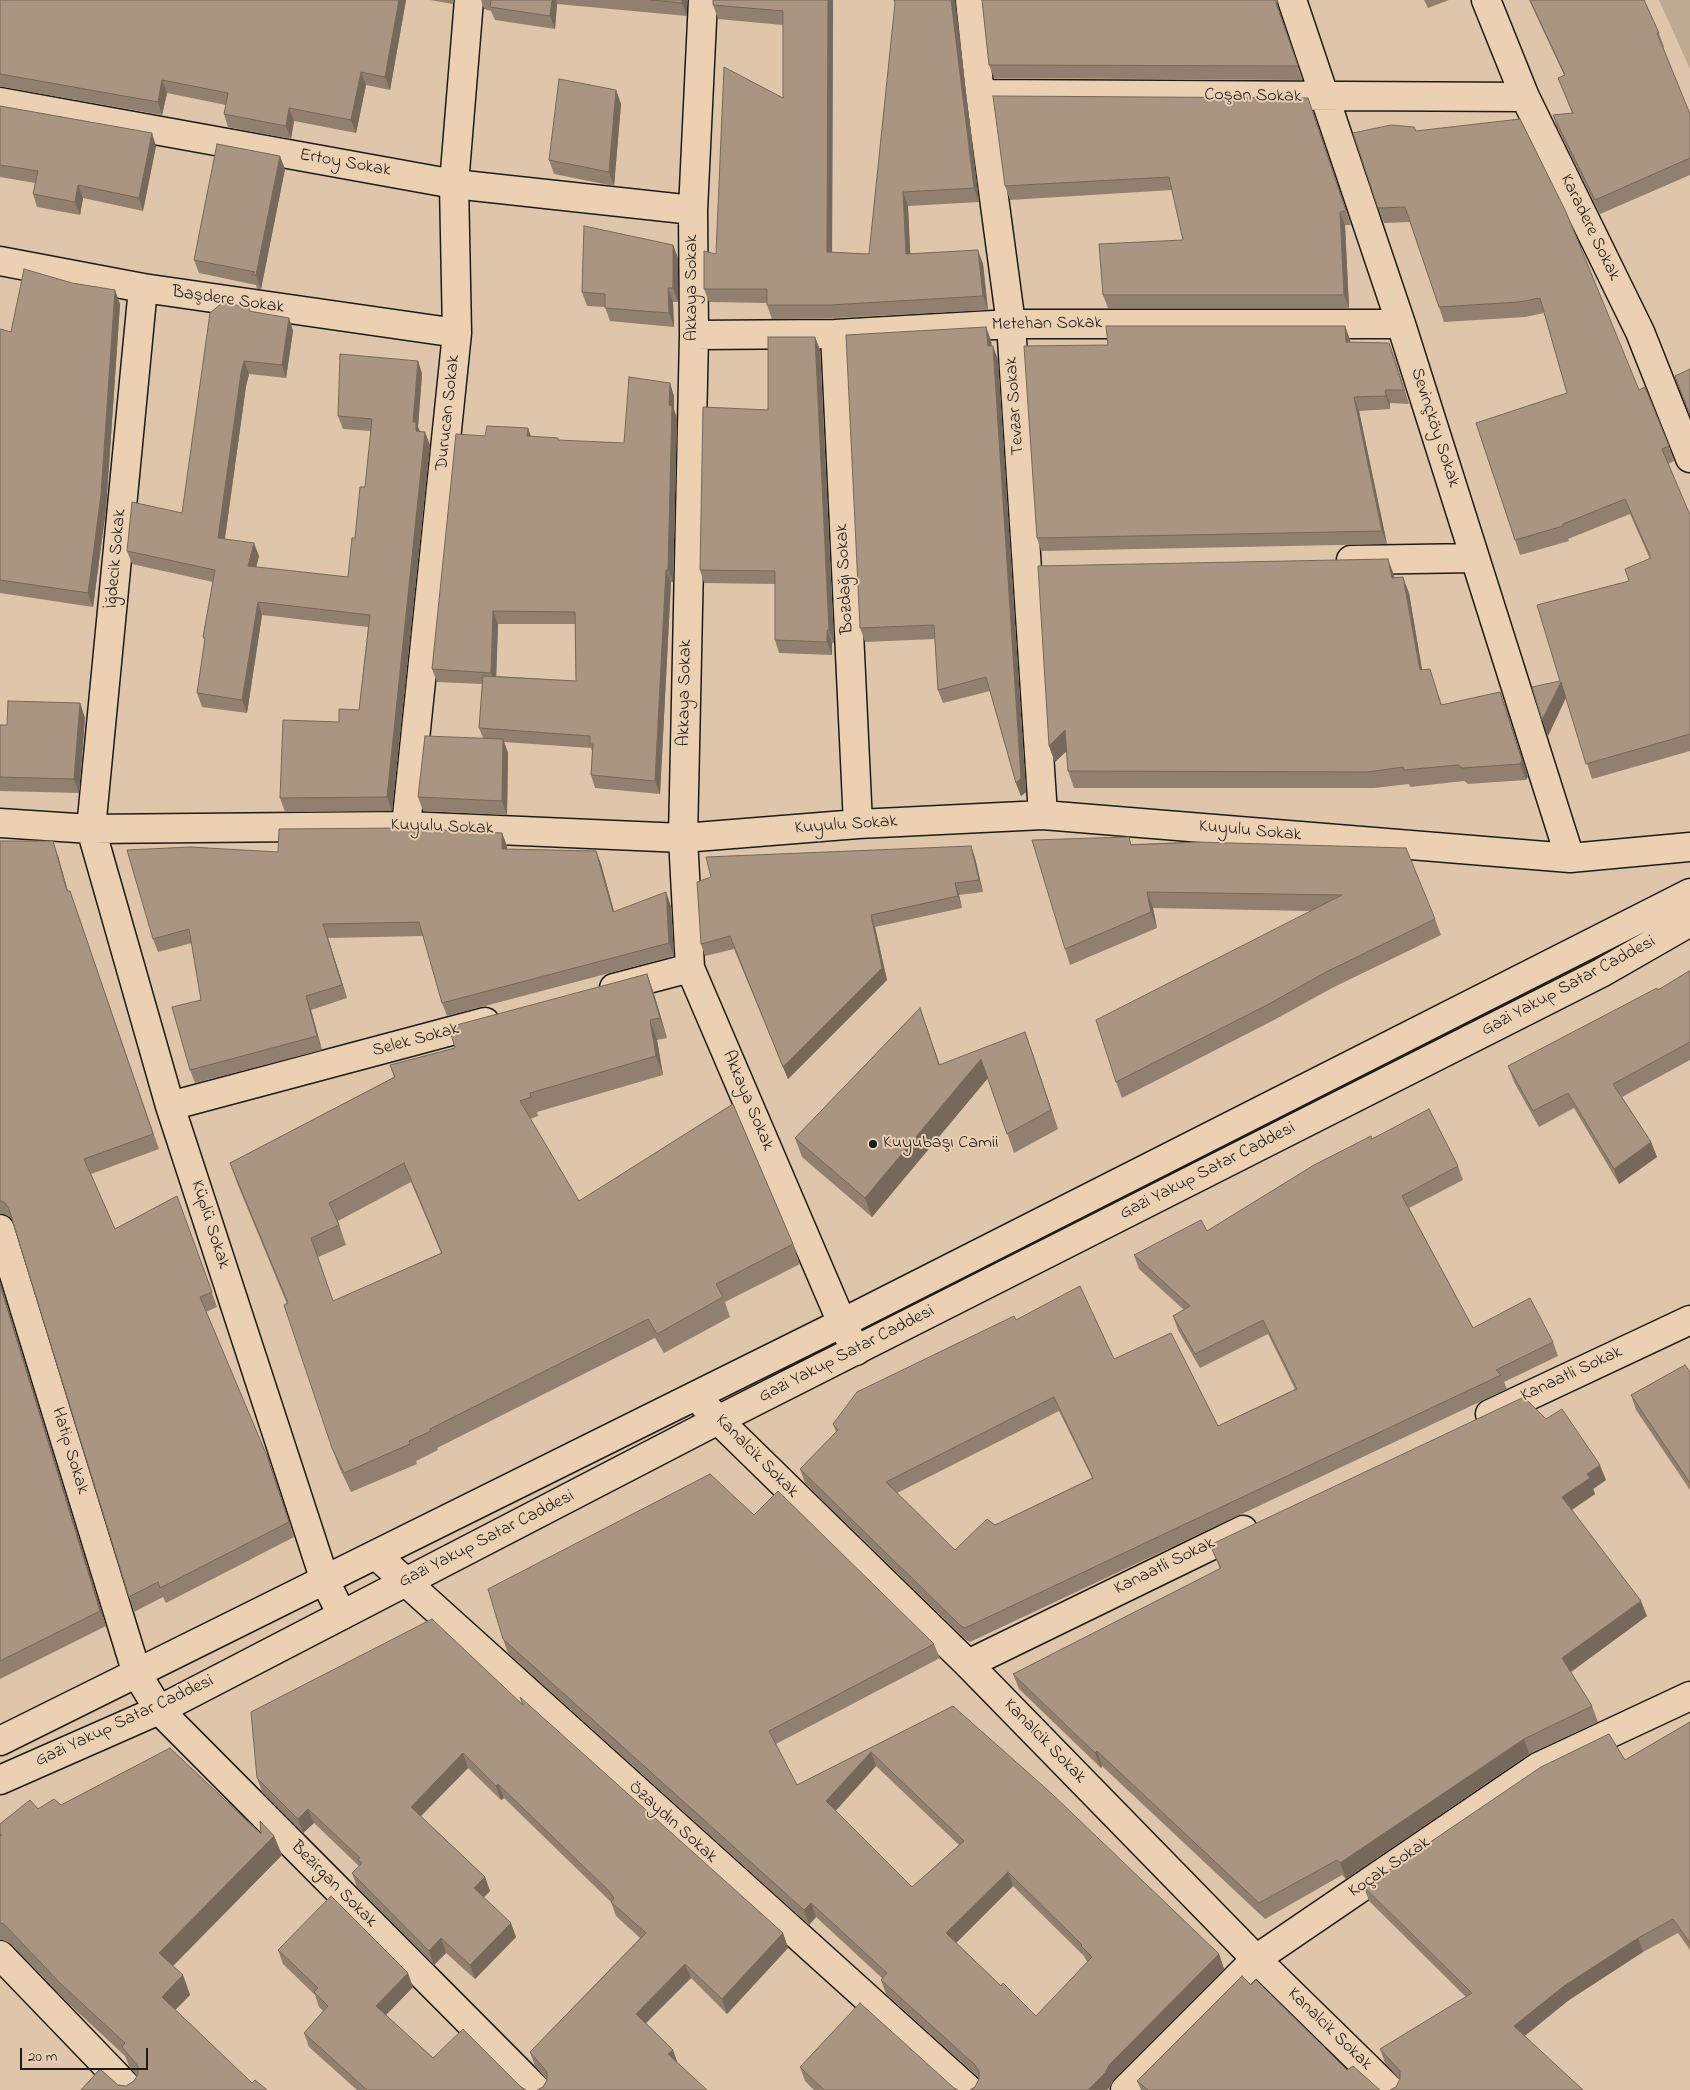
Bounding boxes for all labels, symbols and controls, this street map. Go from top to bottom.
street label: Coşan Sokak [1204,85,1302,109]
street label: Ertoy Sokak [298,145,392,183]
street label: Karadere Sokak [1554,171,1624,285]
street label: Akkaya Sokak [682,235,704,341]
street label: Başdere Sokak [170,282,286,320]
street label: Metehan Sokak [992,313,1102,337]
street label: Durucan Sokak [432,354,466,472]
street label: Tevzar Sokak [1002,356,1030,456]
street label: Sevinçköy Sokak [1405,366,1463,490]
street label: İğdecik Sokak [102,508,132,610]
street label: Bozdağı Sokak [832,523,860,635]
street label: Akkaya Sokak [674,639,698,747]
street label: Kuyulu Sokak [794,812,898,840]
street label: Kuyulu Sokak [390,815,494,841]
street label: Kuyulu Sokak [1198,817,1302,847]
street label: Gazi Yakup Satar Caddesi [1478,932,1660,1042]
street label: Selek Sokak [370,1019,462,1063]
street label: Akkaya Sokak [716,1048,778,1154]
street label: Gazi Yakup Satar Caddesi [1117,1118,1299,1226]
place label: Kuyubaşı Camii [883,1133,998,1155]
marker: Kuyubaşı Camii [867,1138,879,1150]
street label: Küplü Sokak [185,1178,233,1272]
street label: Gazi Yakup Satar Caddesi [756,1301,938,1409]
street label: Kanaatli Sokak [1518,1342,1626,1408]
street label: Hatip Sokak [46,1405,92,1497]
street label: Kanalcik Sokak [710,1411,802,1503]
street label: Gazi Yakup Satar Caddesi [396,1486,578,1594]
street label: Kanaatli Sokak [1111,1533,1219,1601]
street label: Gazi Yakup Satar Caddesi [32,1671,218,1773]
street label: Kanalcik Sokak [998,1695,1090,1789]
street label: Özaydın Sokak [623,1777,721,1869]
street label: Koçak Sokak [1345,1833,1435,1903]
street label: Bezirgan Sokak [285,1837,381,1933]
street label: Kanalcik Sokak [1282,1984,1376,2076]
scale bar [22,2038,150,2070]
text: 20 m [28,2046,57,2068]

